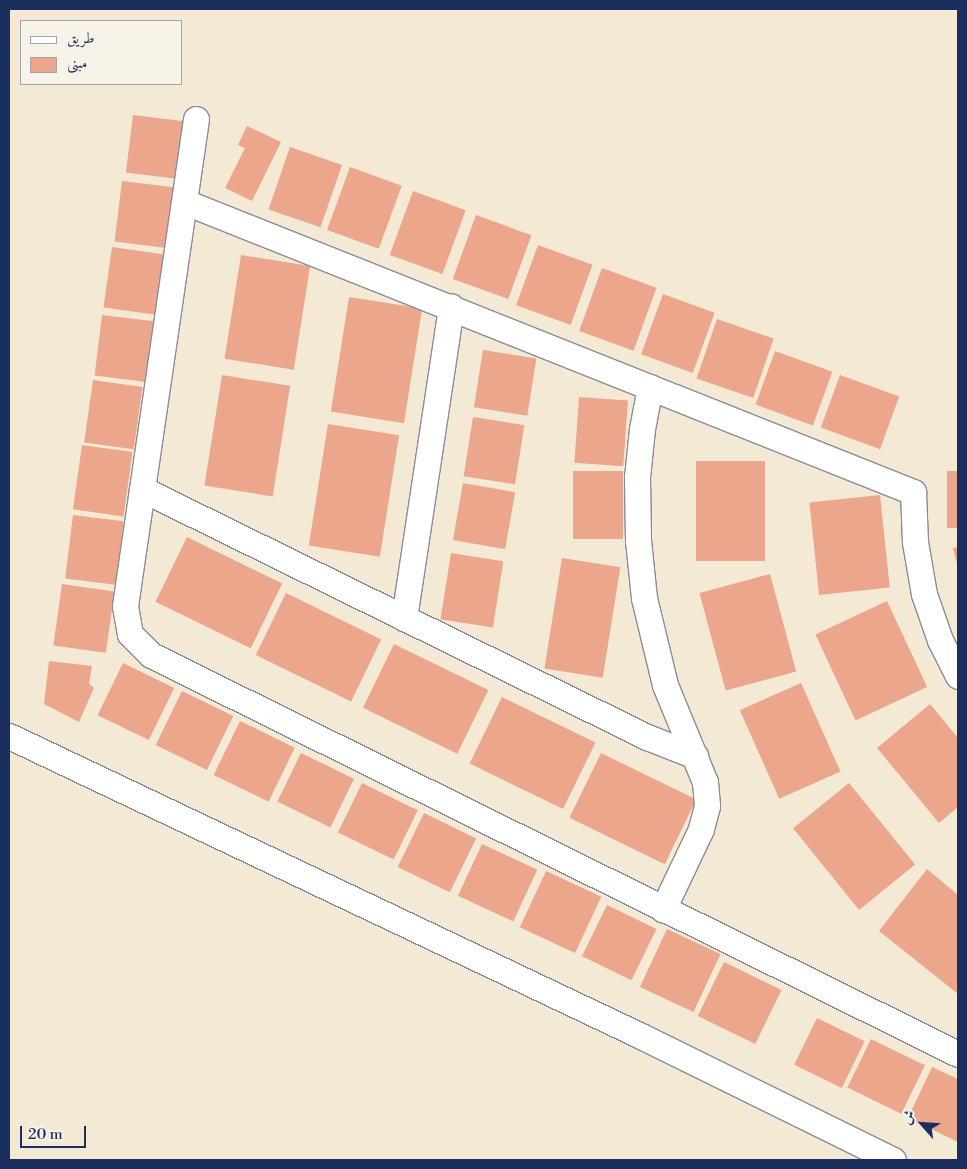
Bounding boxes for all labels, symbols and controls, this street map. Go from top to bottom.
legend [20,20,182,85]
text: طريق [67,29,94,48]
text: مبنى [67,54,87,73]
north arrow [897,1099,947,1149]
text: ش [897,1107,920,1128]
scale bar [22,1116,89,1148]
text: 20 m [28,1125,63,1144]

